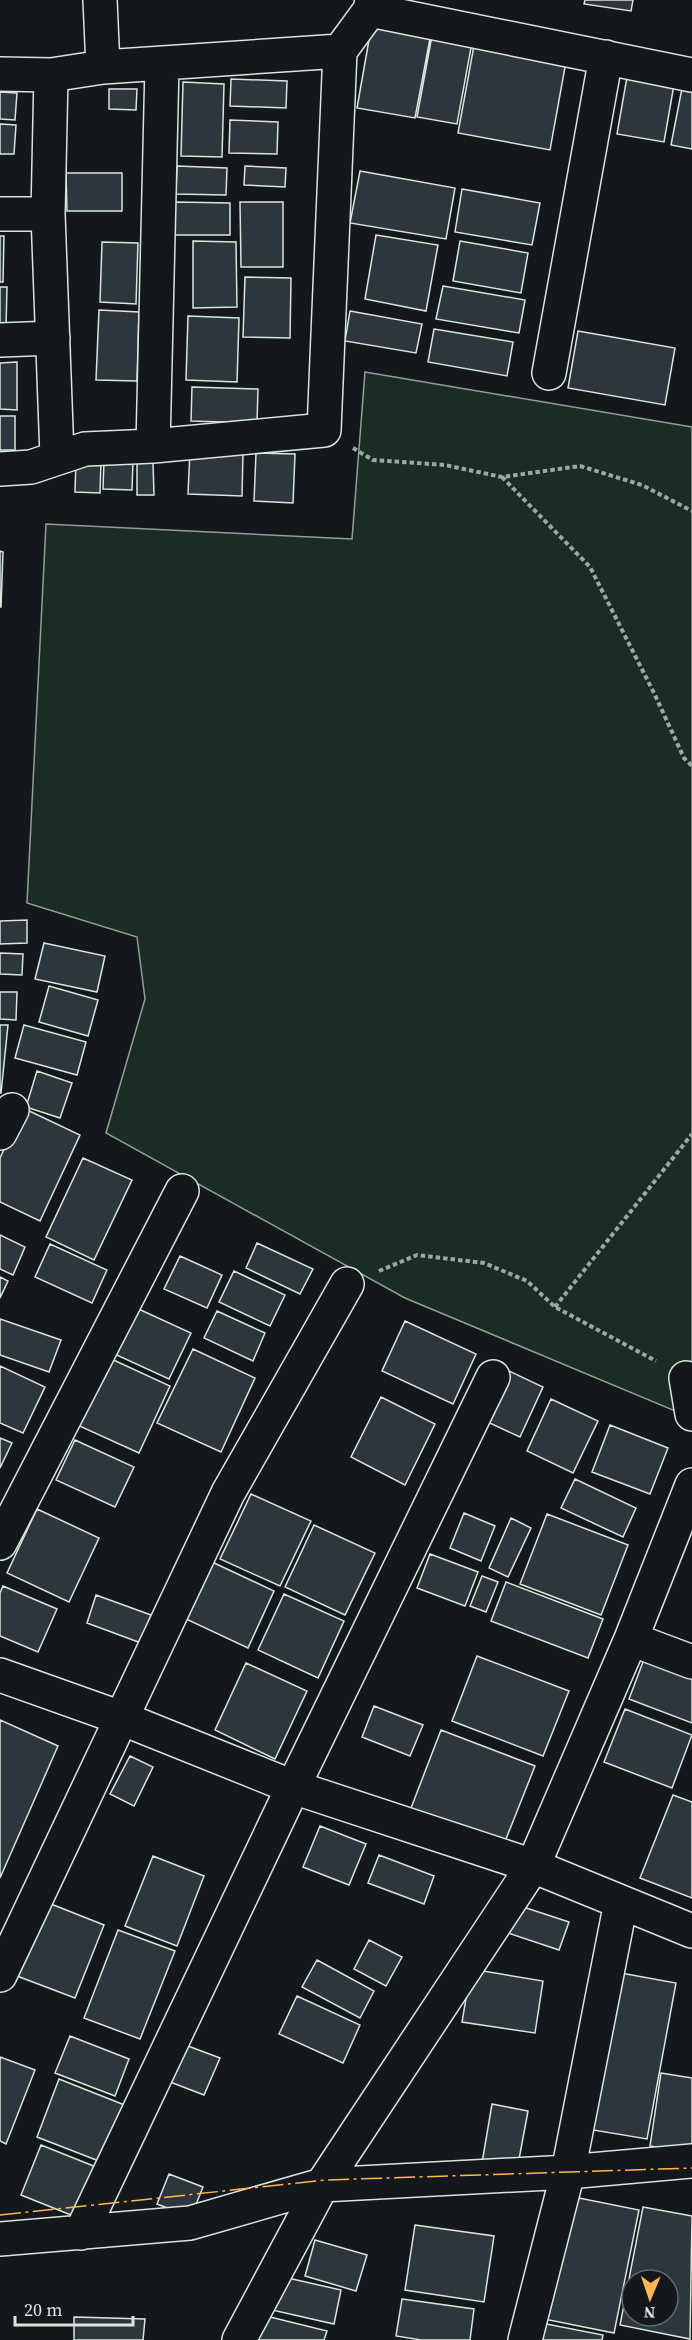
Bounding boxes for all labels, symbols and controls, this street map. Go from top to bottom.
north arrow [620,2268,680,2328]
scale bar [15,2289,134,2327]
text: 20 m [24,2297,62,2322]
text: N [643,2302,656,2324]

